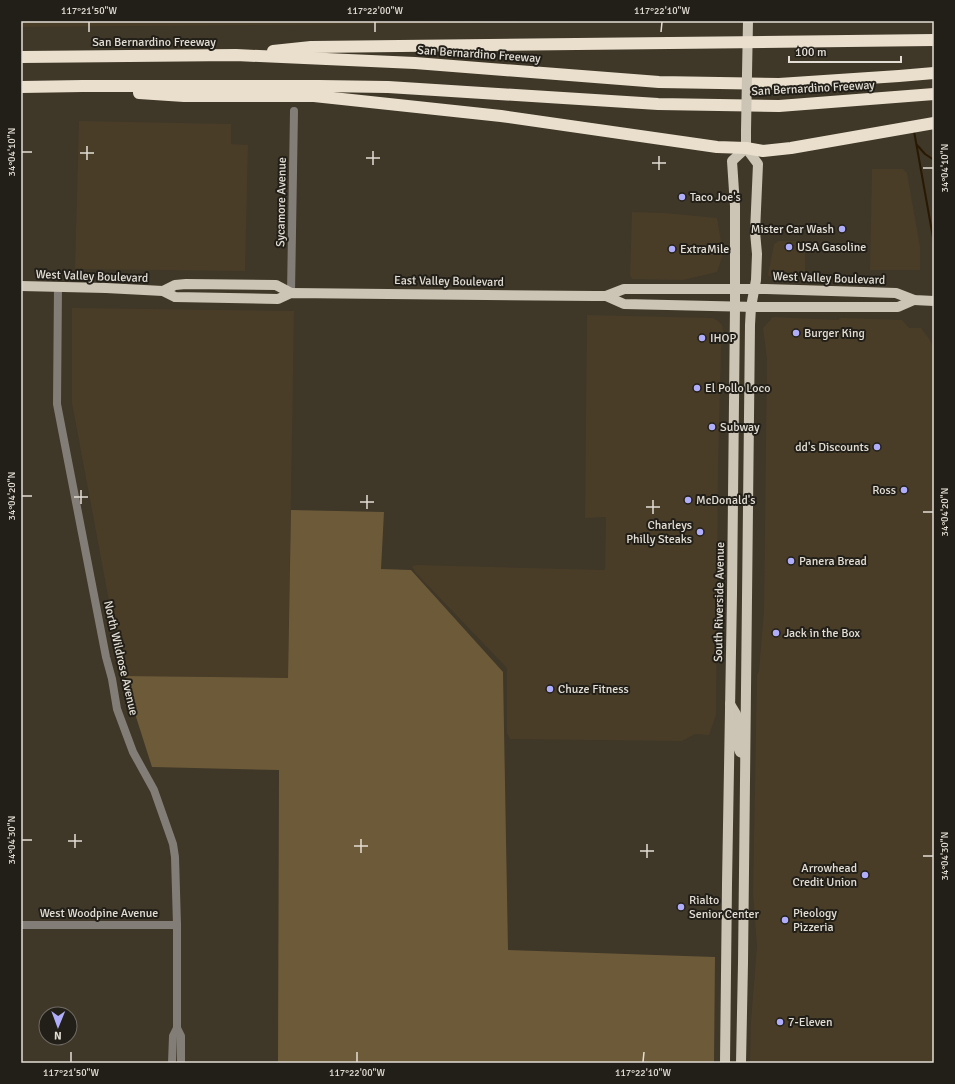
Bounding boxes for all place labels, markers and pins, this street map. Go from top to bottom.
place label: Taco Joe's [690,190,741,205]
marker: Taco Joe's [677,192,687,202]
place label: Mister Car Wash [751,222,834,237]
marker: Mister Car Wash [837,224,847,234]
place label: USA Gasoline [797,240,866,255]
place label: ExtraMile [680,242,729,257]
marker: USA Gasoline [784,242,794,252]
marker: ExtraMile [667,244,677,254]
place label: Burger King [804,326,865,341]
marker: Burger King [791,328,801,338]
place label: IHOP [710,331,737,346]
marker: IHOP [697,333,707,343]
place label: El Pollo Loco [705,381,770,396]
marker: El Pollo Loco [692,383,702,393]
place label: Subway [720,420,760,435]
marker: Subway [707,422,717,432]
place label: dd's Discounts [795,440,869,455]
marker: dd's Discounts [872,442,882,452]
place label: Ross [872,483,896,498]
marker: Ross [899,485,909,495]
place label: McDonald's [696,493,756,508]
marker: McDonald's [683,495,693,505]
place label: Charleys Philly Steaks [626,518,692,547]
marker: Charleys Philly Steaks [695,527,705,537]
place label: Panera Bread [799,554,867,569]
marker: Panera Bread [786,556,796,566]
place label: Jack in the Box [784,626,861,641]
marker: Jack in the Box [771,628,781,638]
place label: Chuze Fitness [558,682,629,697]
marker: Chuze Fitness [545,684,555,694]
place label: Arrowhead Credit Union [793,861,857,890]
marker: Arrowhead Credit Union [860,870,870,880]
place label: Rialto Senior Center [689,893,760,922]
marker: Rialto Senior Center [676,902,686,912]
place label: Pieology Pizzeria [793,906,837,935]
marker: Pieology Pizzeria [780,915,790,925]
place label: 7-Eleven [788,1015,833,1030]
marker: 7-Eleven [775,1017,785,1027]

